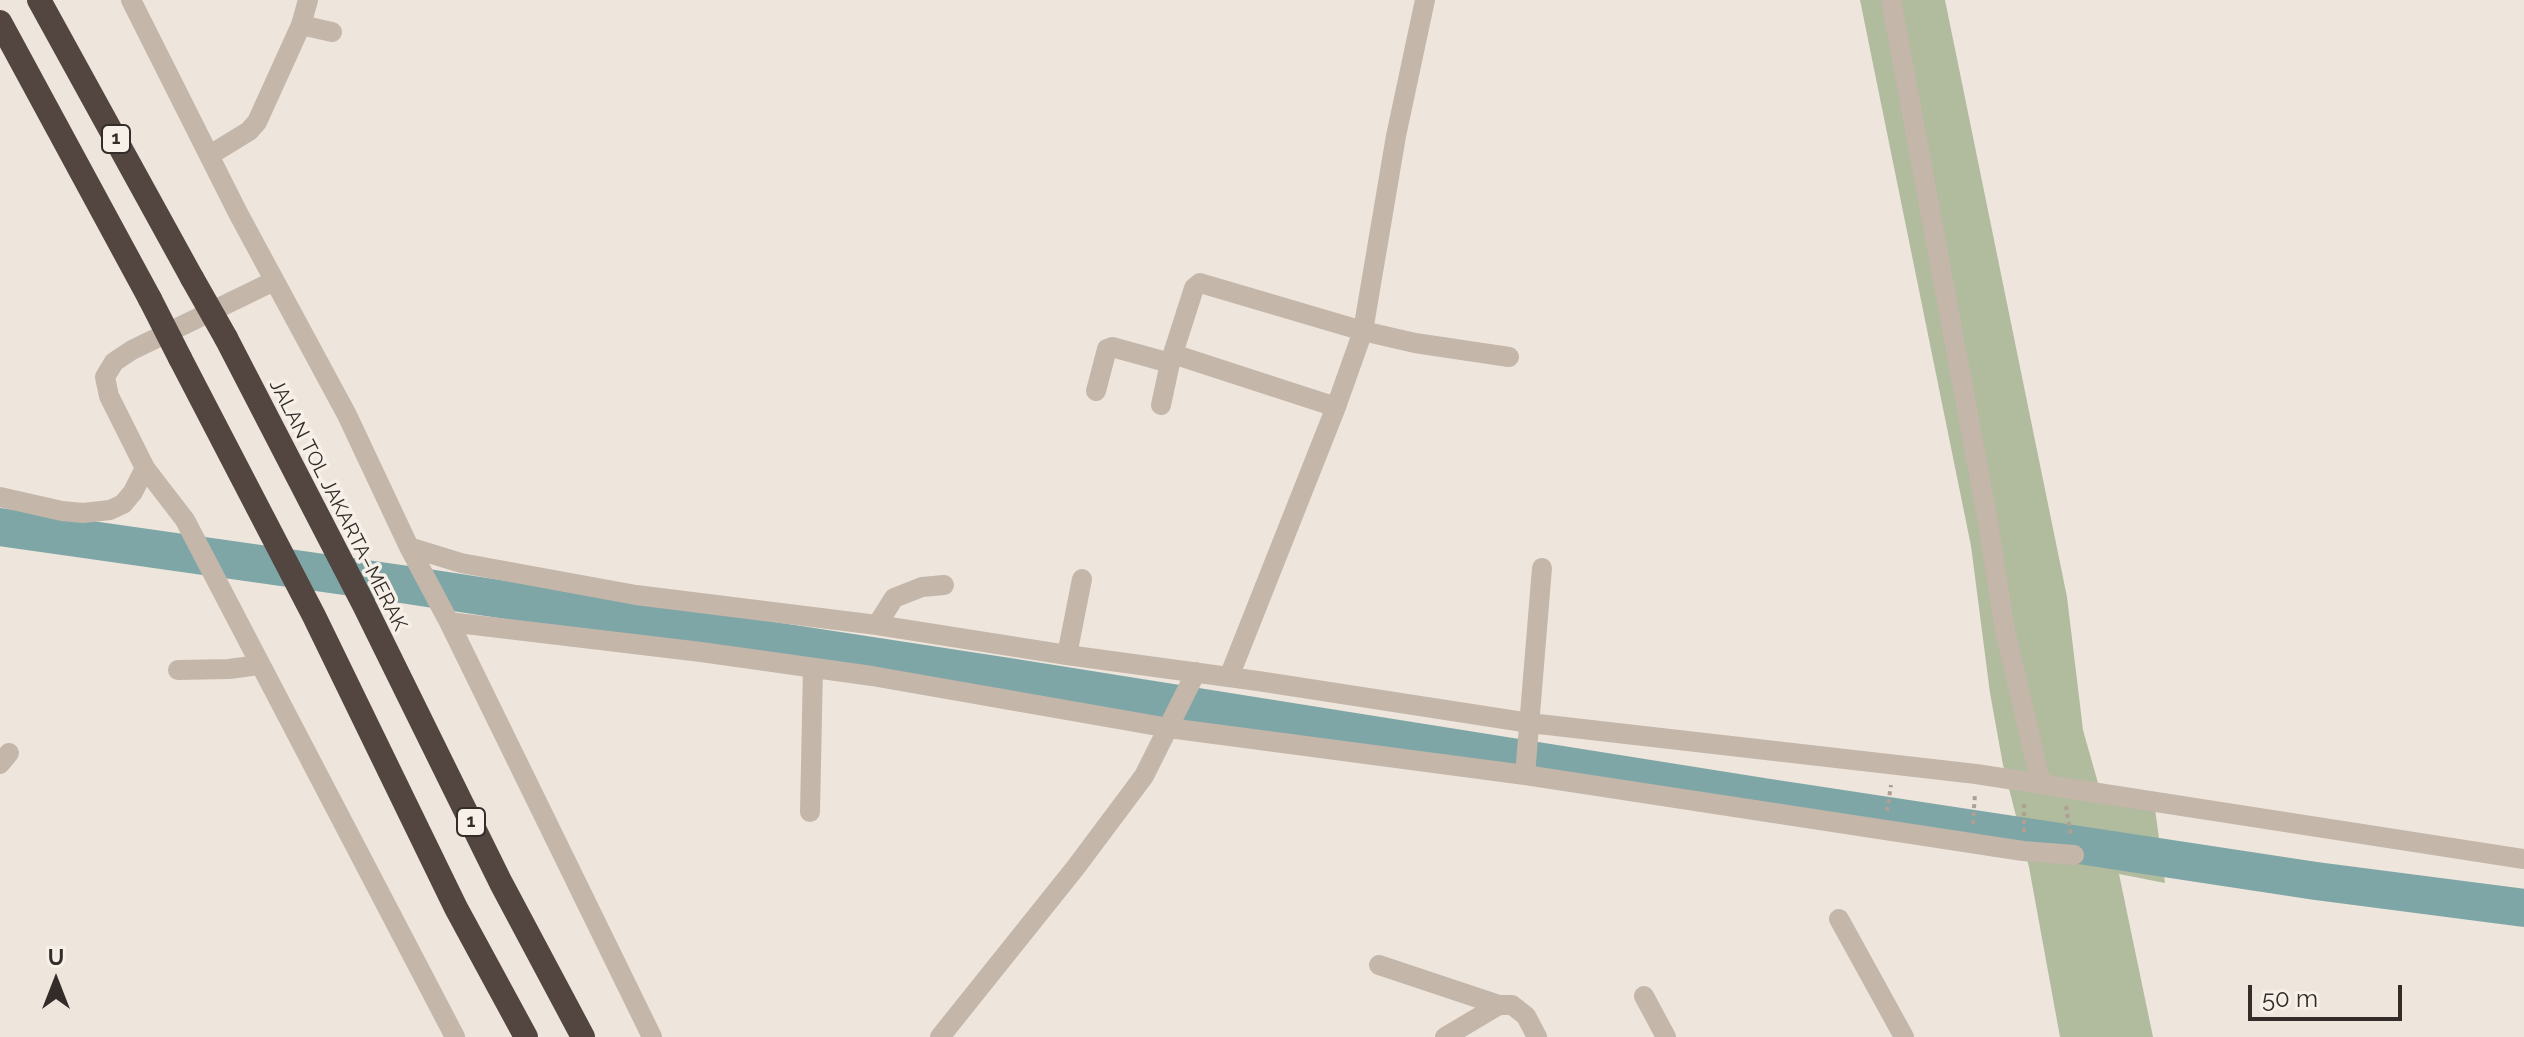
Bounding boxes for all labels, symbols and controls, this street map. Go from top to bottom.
road number: 1 [102,125,130,153]
street label: JALAN TOL JAKARTA–MERAK [264,375,412,635]
road number: 1 [457,808,485,836]
north arrow [16,941,96,1021]
text: U [48,944,64,970]
scale bar [2252,969,2406,1019]
text: 50 m [2262,984,2318,1013]

